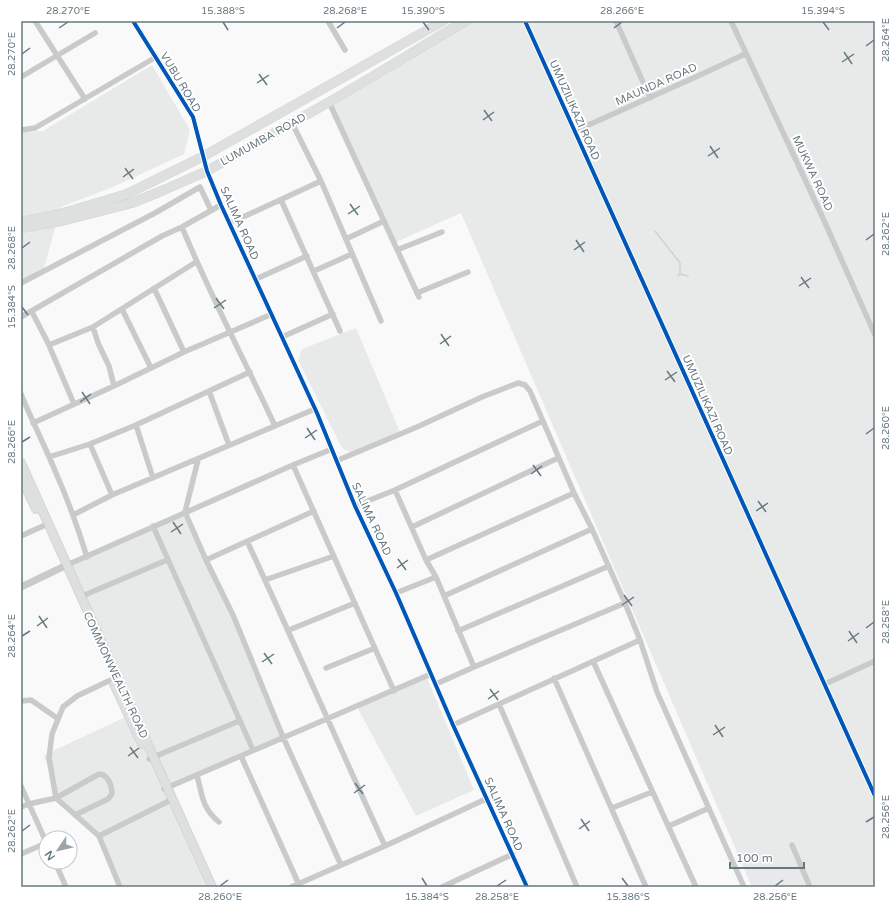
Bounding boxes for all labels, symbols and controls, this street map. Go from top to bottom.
text: 28.270°E [46,5,90,17]
text: 15.388°S [201,5,245,17]
text: 28.268°E [323,5,367,17]
text: 15.390°S [401,5,445,17]
text: 28.266°E [600,5,644,17]
text: 15.394°S [801,5,845,17]
text: 28.264°E [880,18,892,62]
text: 28.270°E [6,32,18,76]
street label: VUBU ROAD [158,50,204,115]
street label: UMUZILIKAZI ROAD [547,58,603,162]
street label: MAUNDA ROAD [613,61,699,108]
street label: LUMUMBA ROAD [218,111,308,168]
street label: MUKWA ROAD [789,133,836,213]
street label: SALIMA ROAD [217,184,262,262]
text: 28.262°E [880,212,892,256]
text: 28.268°E [6,226,18,270]
text: 15.384°S [6,285,18,329]
street label: UMUZILIKAZI ROAD [680,353,736,457]
text: 28.260°E [880,406,892,450]
text: 28.266°E [6,420,18,464]
street label: SALIMA ROAD [349,481,394,558]
text: 28.258°E [880,600,892,644]
street label: COMMONWEALTH ROAD [80,610,151,741]
text: 28.264°E [6,614,18,658]
street label: SALIMA ROAD [481,775,526,853]
text: 28.256°E [880,795,892,839]
text: 28.262°E [6,809,18,853]
north arrow [38,830,78,870]
scale bar [730,844,804,870]
text: N [42,848,58,863]
text: 100 m [736,851,773,865]
text: 28.260°E [198,891,242,903]
text: 15.384°S [405,891,449,903]
text: 28.258°E [475,891,519,903]
text: 15.386°S [606,891,650,903]
text: 28.256°E [753,891,797,903]

